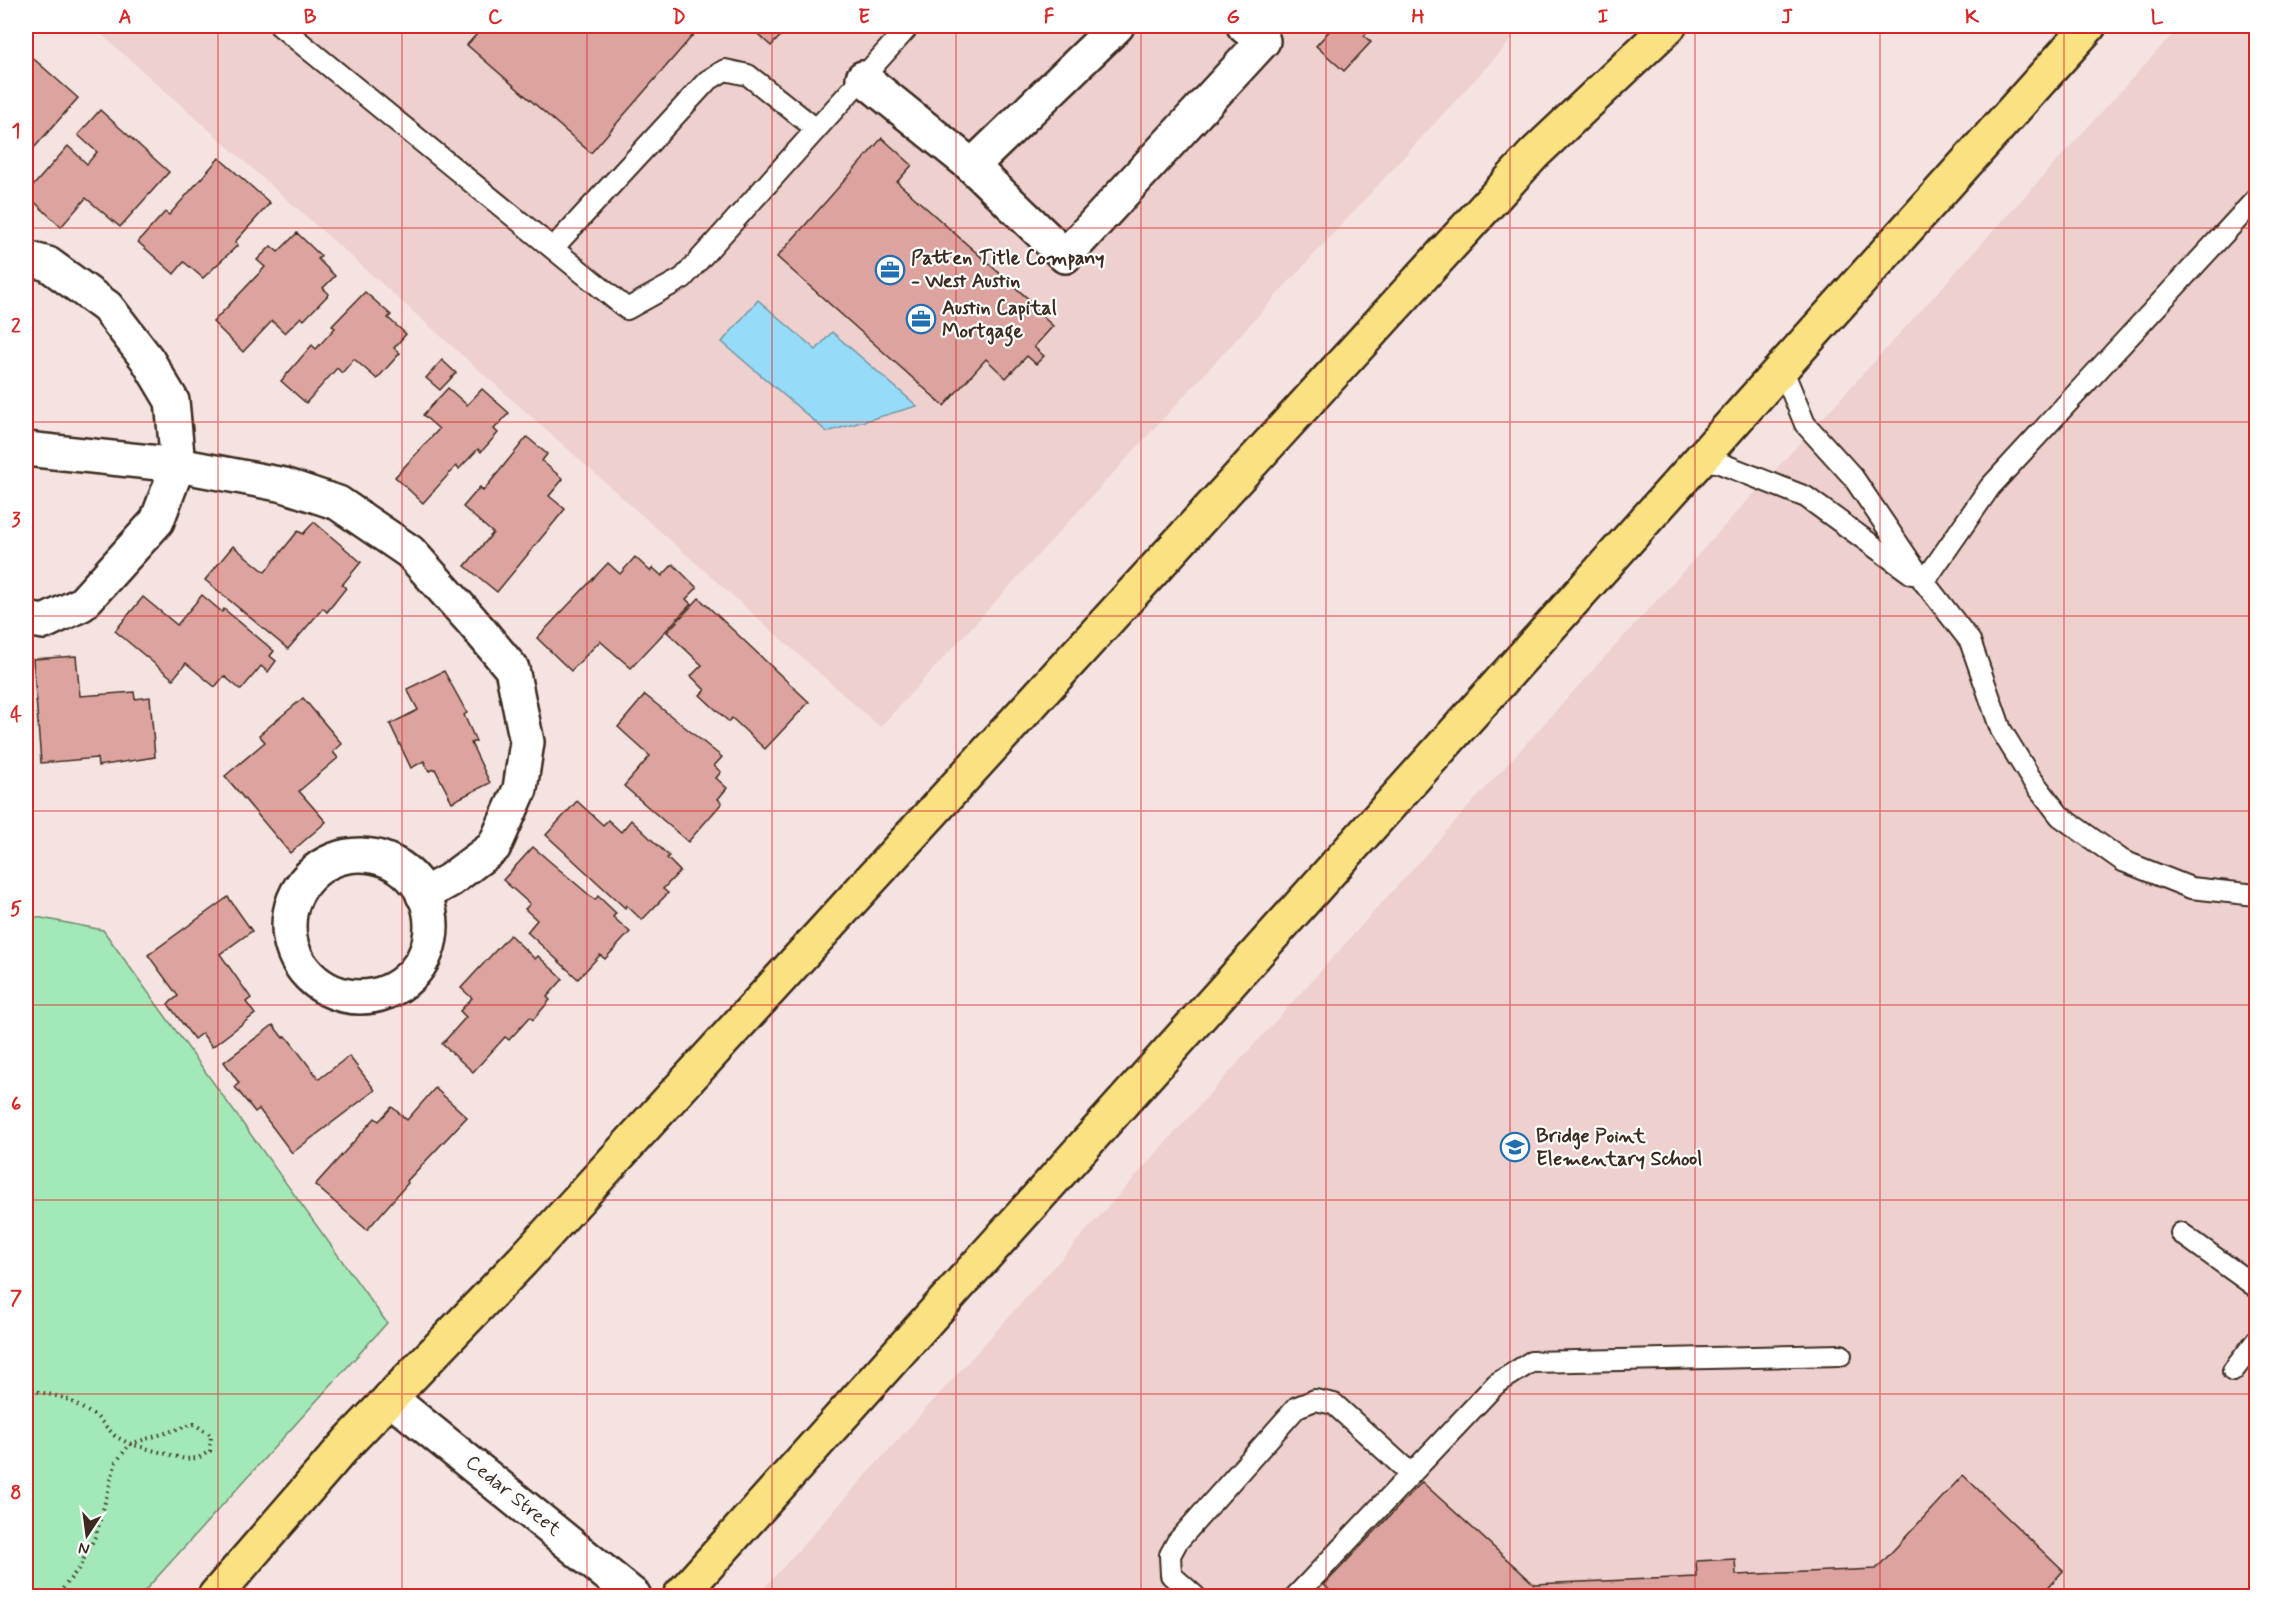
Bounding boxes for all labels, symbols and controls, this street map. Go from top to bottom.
text: A [118,4,132,31]
text: B [304,4,317,31]
text: C [488,4,503,31]
text: D [672,4,686,31]
text: E [858,4,870,31]
text: F [1044,4,1055,31]
text: G [1226,4,1240,31]
text: H [1411,4,1425,31]
text: I [1598,4,1608,31]
text: J [1781,4,1793,31]
text: K [1965,4,1980,31]
text: L [2151,4,2164,31]
text: 1 [12,118,20,145]
place label: Patten Title Company - West Austin [911,245,1104,295]
office icon: Patten Title Company - West Austin [874,254,906,286]
place label: Austin Capital Mortgage [942,295,1057,347]
office icon: Austin Capital Mortgage [905,303,937,335]
text: 2 [11,313,21,340]
text: 3 [11,507,21,534]
text: 4 [10,702,22,729]
text: 5 [10,896,22,923]
text: 6 [11,1091,21,1118]
place label: Bridge Point Elementary School [1536,1123,1702,1173]
school or university icon: Bridge Point Elementary School [1499,1131,1531,1163]
text: 7 [10,1285,22,1312]
street label: Cedar Street [459,1449,567,1543]
text: 8 [10,1480,22,1507]
north arrow [57,1505,117,1565]
text: N [76,1537,92,1560]

